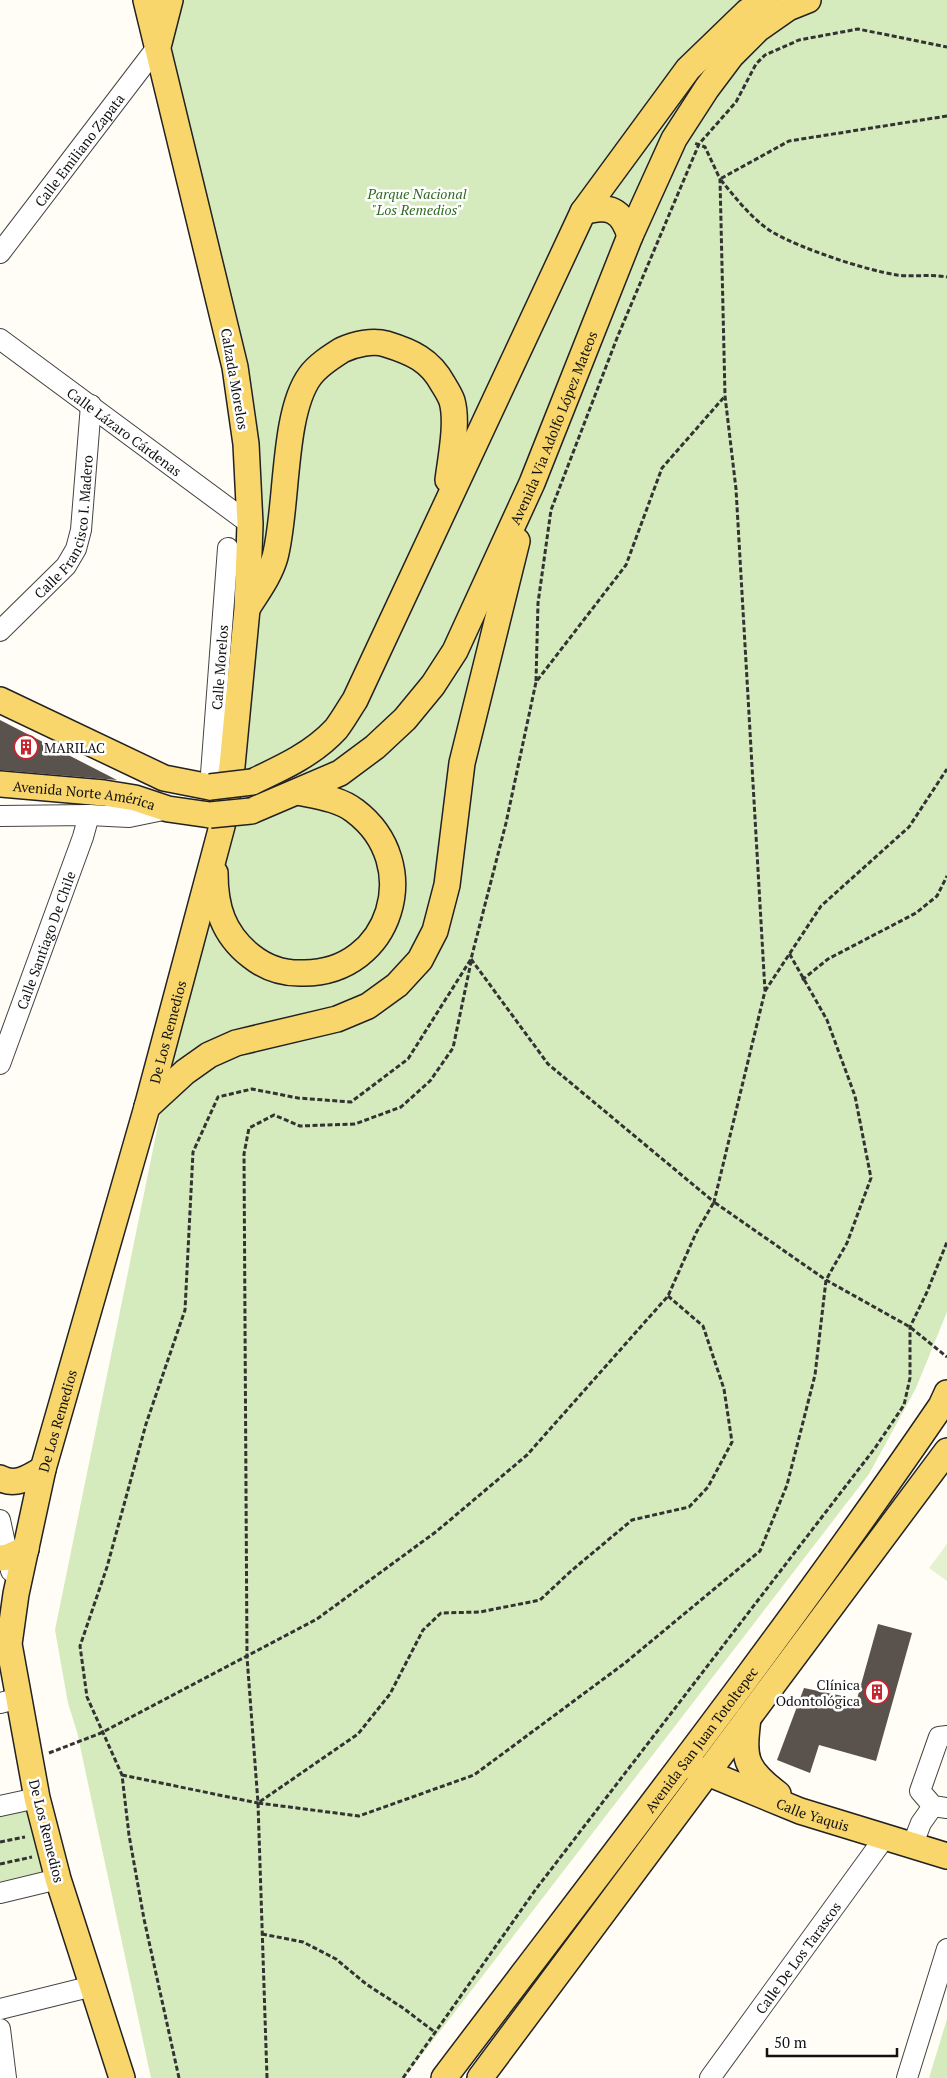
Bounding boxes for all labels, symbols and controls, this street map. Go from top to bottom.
street label: Calle Emiliano Zapata [30,89,128,210]
park label: Parque Nacional "Los Remedios" [366,184,467,219]
street label: Calzada Morelos [217,327,253,431]
street label: Avenida Via Adolfo López Mateos [505,328,601,528]
street label: Calle Lázaro Cárdenas [63,383,186,480]
street label: Calle Francisco I. Madero [29,454,96,602]
street label: Calle Morelos [206,624,232,711]
building icon: MARILAC [13,734,39,760]
place label: MARILAC [44,738,105,757]
street label: Avenida Norte América [12,776,158,814]
street label: Calle Santiago De Chile [11,868,79,1012]
street label: De Los Remedios [144,978,190,1086]
street label: De Los Remedios [33,1367,81,1474]
street label: Avenida San Juan Totoltepec [640,1663,762,1816]
place label: Clínica Odontológica [776,1675,860,1710]
building icon: Clínica Odontológica [864,1679,890,1705]
street label: De Los Remedios [25,1777,69,1885]
street label: Calle Yaquis [774,1793,852,1835]
street label: Calle De Los Tarascos [750,1898,845,2017]
scale bar [767,2026,897,2058]
text: 50 m [774,2032,807,2052]

